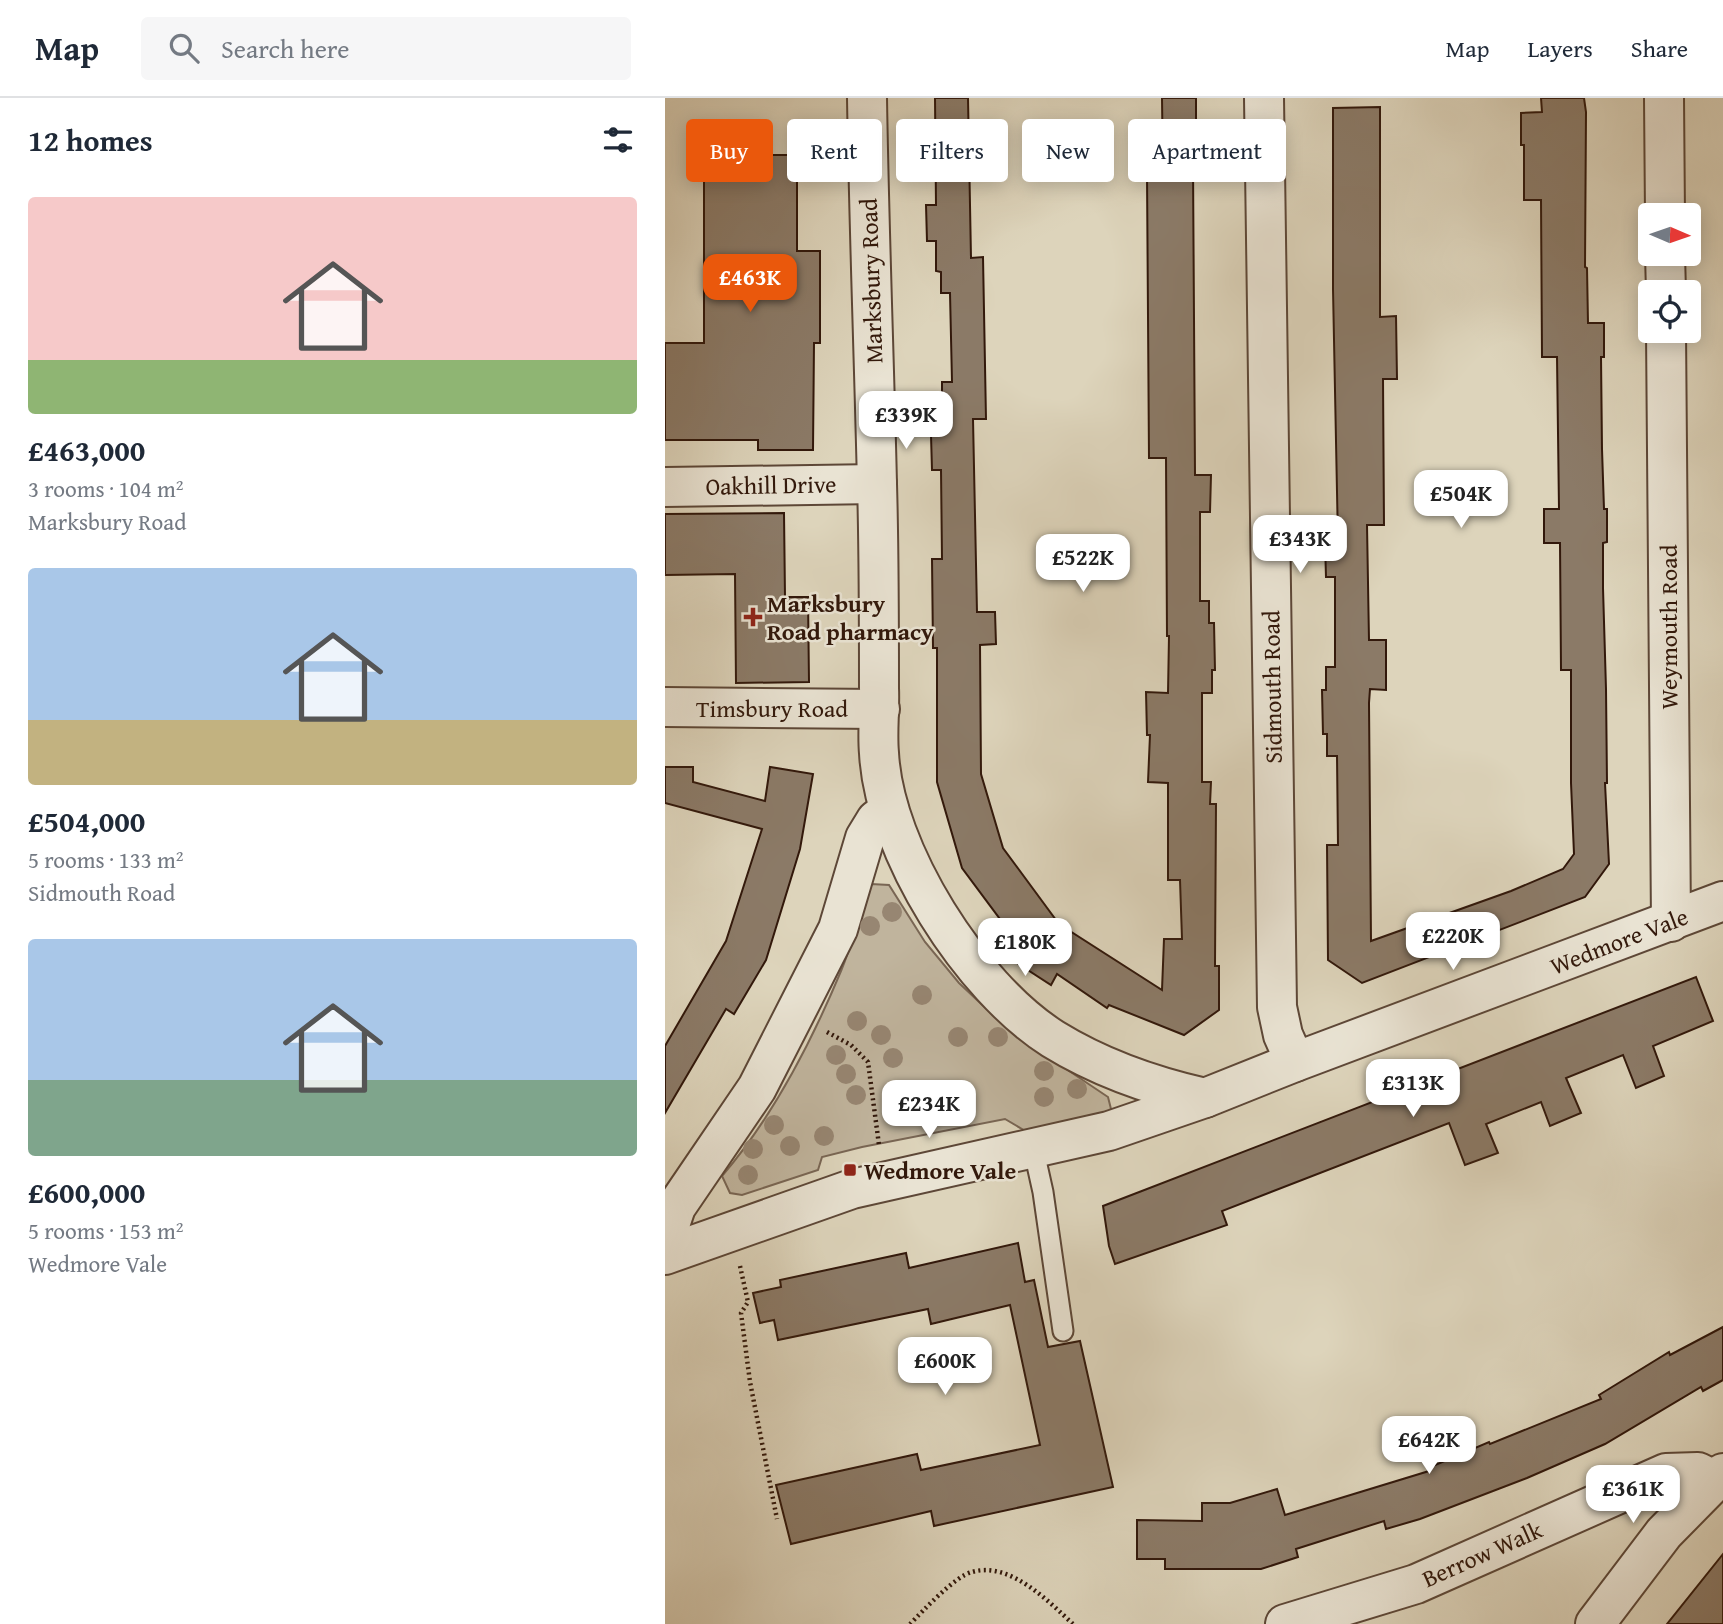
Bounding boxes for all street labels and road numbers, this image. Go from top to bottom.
street label: Marksbury Road [851,198,891,364]
street label: Oakhill Drive [705,466,837,504]
street label: Weymouth Road [1651,544,1686,709]
street label: Sidmouth Road [1253,610,1291,764]
street label: Timsbury Road [696,691,848,726]
street label: Wedmore Vale [1545,899,1693,983]
street label: Berrow Walk [1416,1512,1548,1596]

